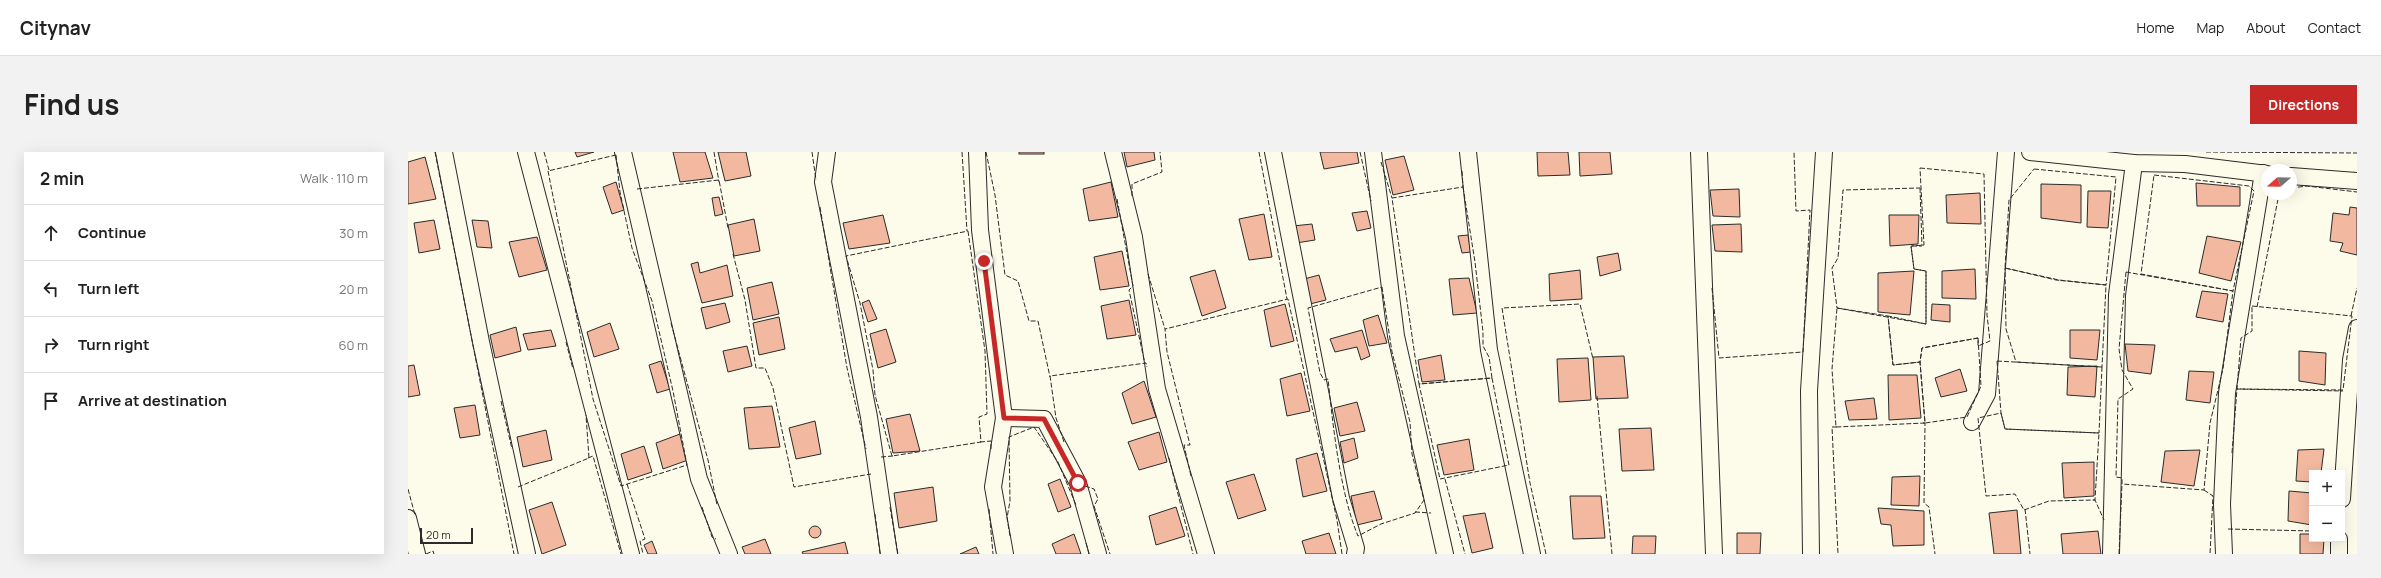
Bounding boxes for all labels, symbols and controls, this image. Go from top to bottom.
text: Citynav [20,15,91,41]
text: Home [2137,18,2174,37]
text: Map [2196,18,2224,37]
text: About [2246,18,2286,37]
text: Contact [2308,18,2361,37]
text: Find us [24,85,119,123]
button: Directions [2250,85,2357,124]
north arrow [2261,164,2297,200]
text: 2 min [40,167,84,190]
text: Walk · 110 m [300,169,368,187]
icon: ahead [40,222,62,244]
text: Continue [78,222,146,243]
text: 30 m [339,224,368,242]
route end [975,252,993,270]
icon: left [40,278,62,300]
text: Turn left [78,278,140,299]
text: 20 m [339,280,368,298]
icon: right [40,334,62,356]
text: Turn right [78,334,149,355]
text: 60 m [338,336,368,354]
icon: arrive [40,390,62,412]
text: Arrive at destination [78,390,227,411]
map controls [2309,470,2345,542]
button: + [2309,470,2345,506]
route start [1069,474,1087,492]
button: − [2309,506,2345,542]
scale bar [420,526,473,545]
text: 20 m [426,527,451,542]

